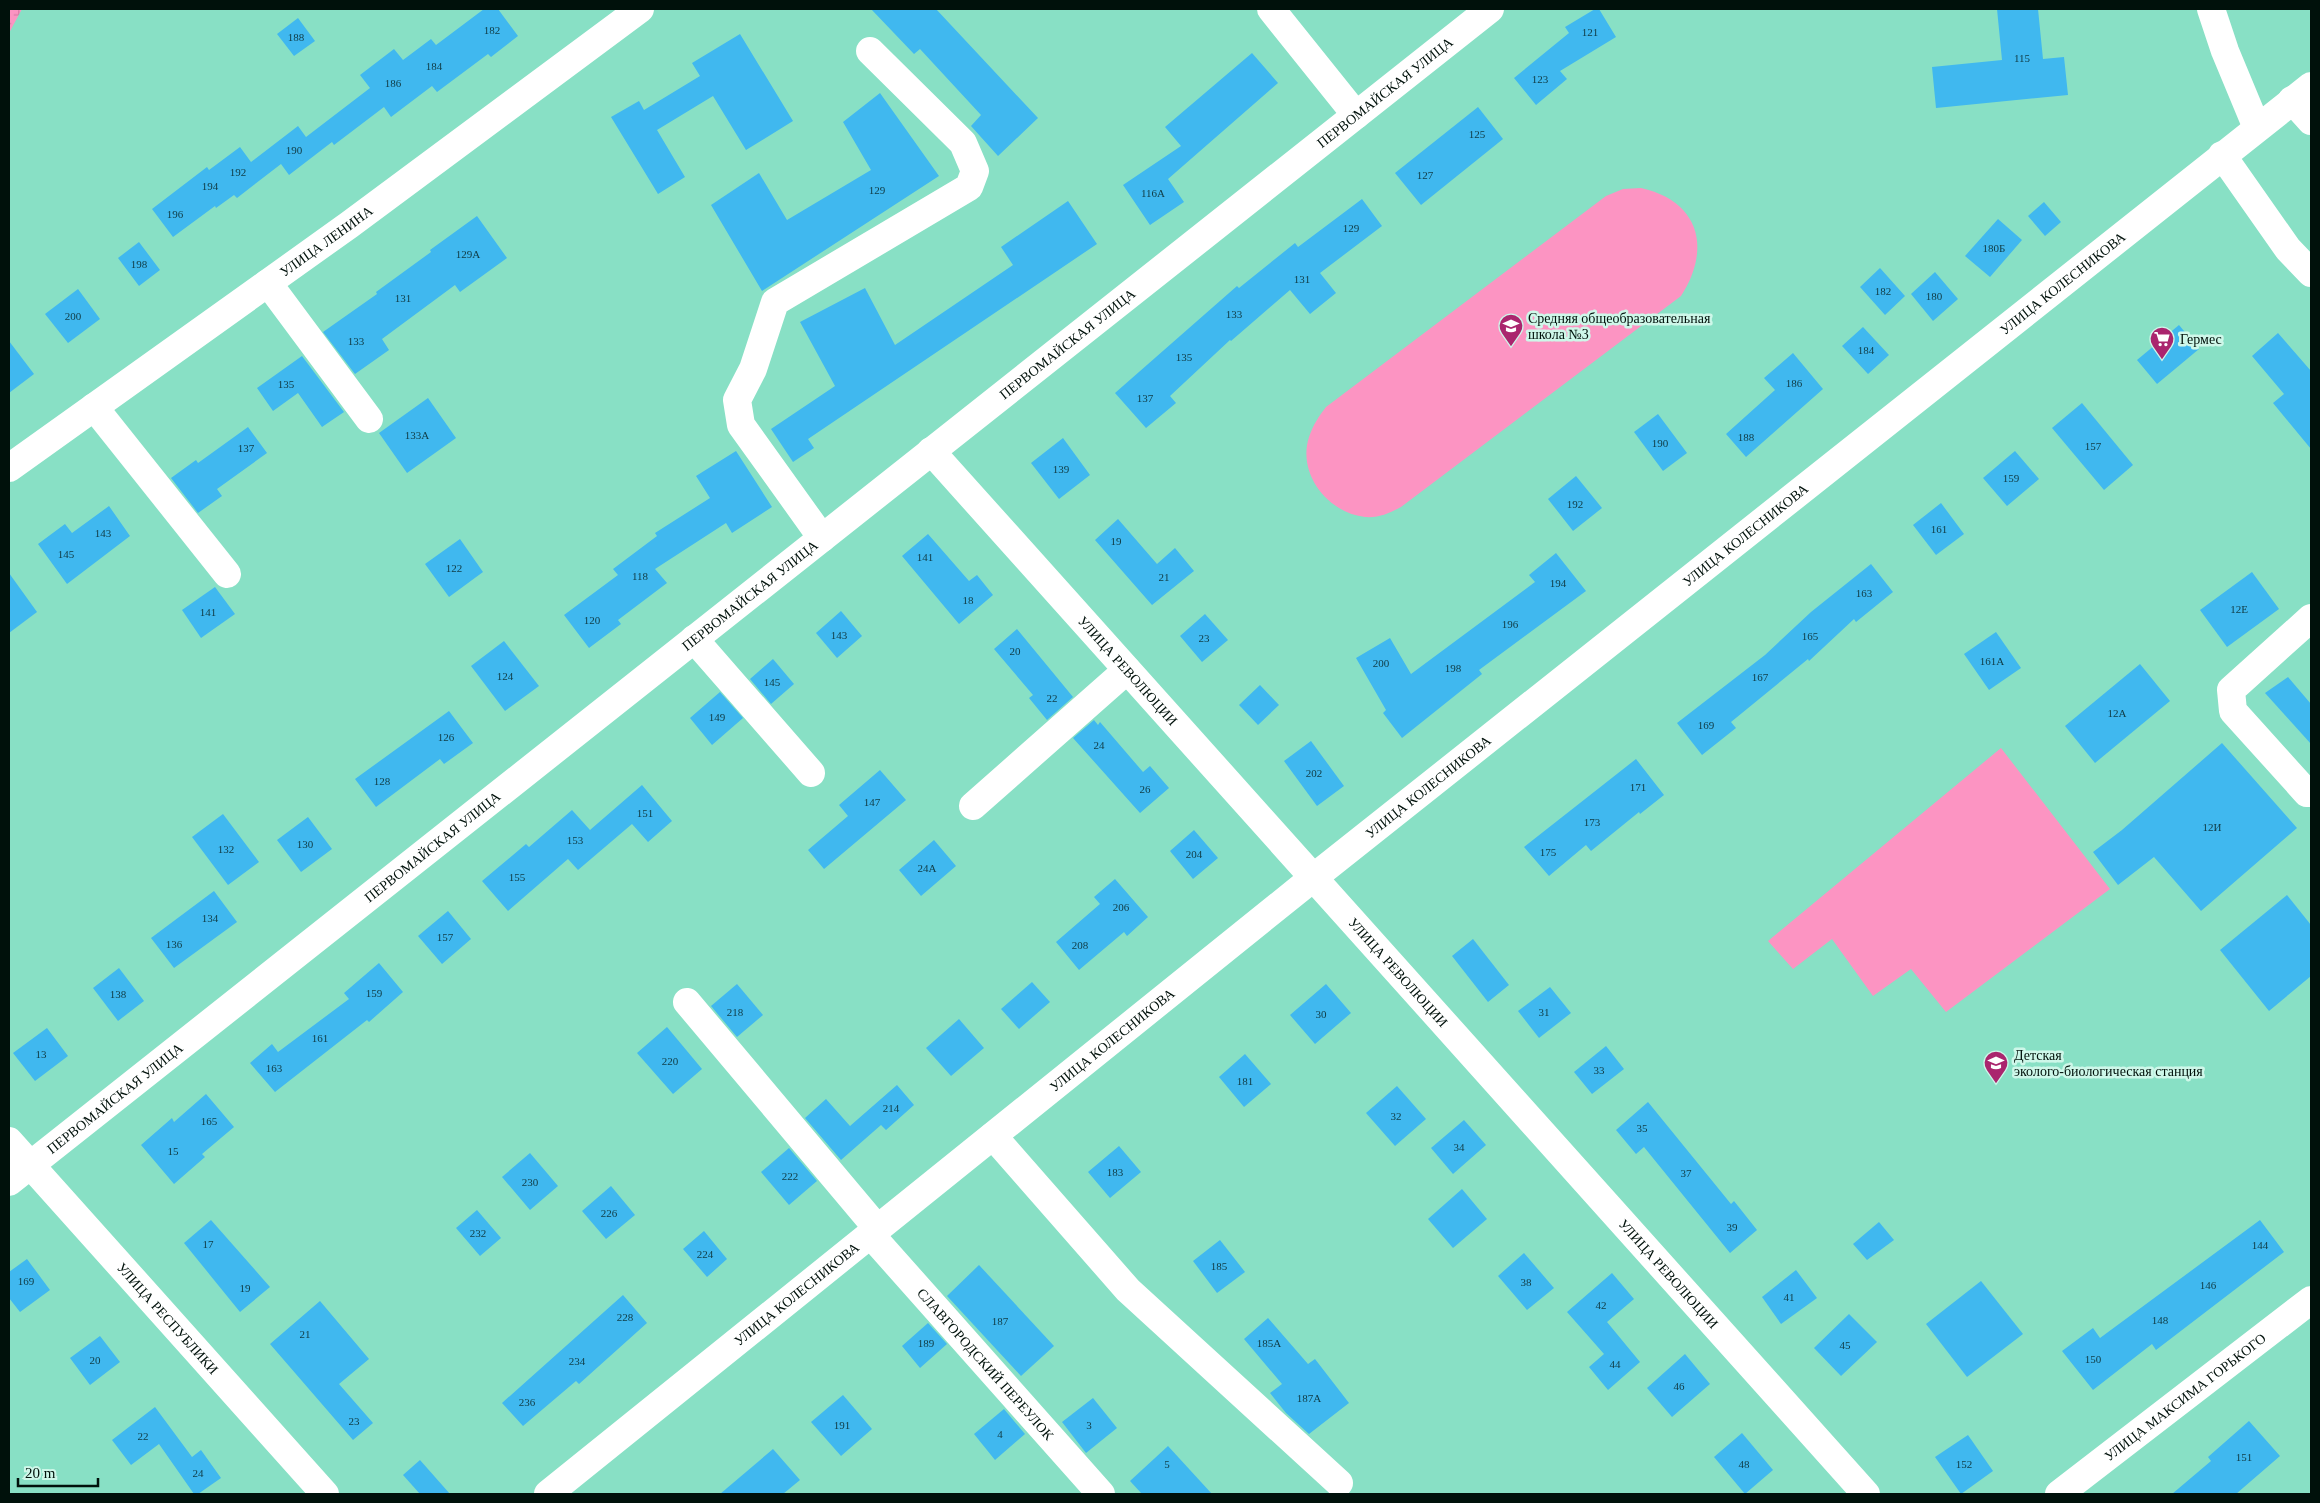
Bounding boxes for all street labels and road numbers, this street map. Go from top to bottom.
street label: ПЕРВОМАЙСКАЯ УЛИЦА [1314,34,1456,151]
street label: УЛИЦА ЛЕНИНА [277,203,376,280]
street label: УЛИЦА КОЛЕСНИКОВА [1997,229,2129,338]
street label: ПЕРВОМАЙСКАЯ УЛИЦА [997,285,1139,402]
street label: УЛИЦА КОЛЕСНИКОВА [1680,481,1812,590]
street label: ПЕРВОМАЙСКАЯ УЛИЦА [679,537,822,654]
street label: УЛИЦА РЕВОЛЮЦИИ [1075,613,1180,729]
street label: УЛИЦА КОЛЕСНИКОВА [1363,732,1495,841]
street label: ПЕРВОМАЙСКАЯ УЛИЦА [362,788,504,905]
street label: УЛИЦА РЕВОЛЮЦИИ [1345,915,1451,1030]
street label: УЛИЦА КОЛЕСНИКОВА [1047,985,1178,1095]
street label: ПЕРВОМАЙСКАЯ УЛИЦА [44,1040,187,1157]
street label: УЛИЦА РЕВОЛЮЦИИ [1616,1217,1721,1332]
street label: УЛИЦА КОЛЕСНИКОВА [732,1239,863,1349]
street label: УЛИЦА РЕСПУБЛИКИ [114,1260,221,1377]
street label: СЛАВГОРОДСКИЙ ПЕРЕУЛОК [914,1286,1057,1444]
street label: УЛИЦА МАКСИМА ГОРЬКОГО [2102,1331,2269,1464]

